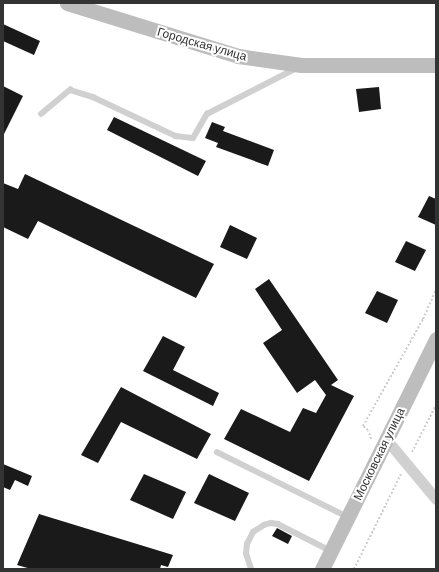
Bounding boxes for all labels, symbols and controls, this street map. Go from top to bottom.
street label: Городская улица [156,24,248,64]
street label: Московская улица [350,405,408,503]

